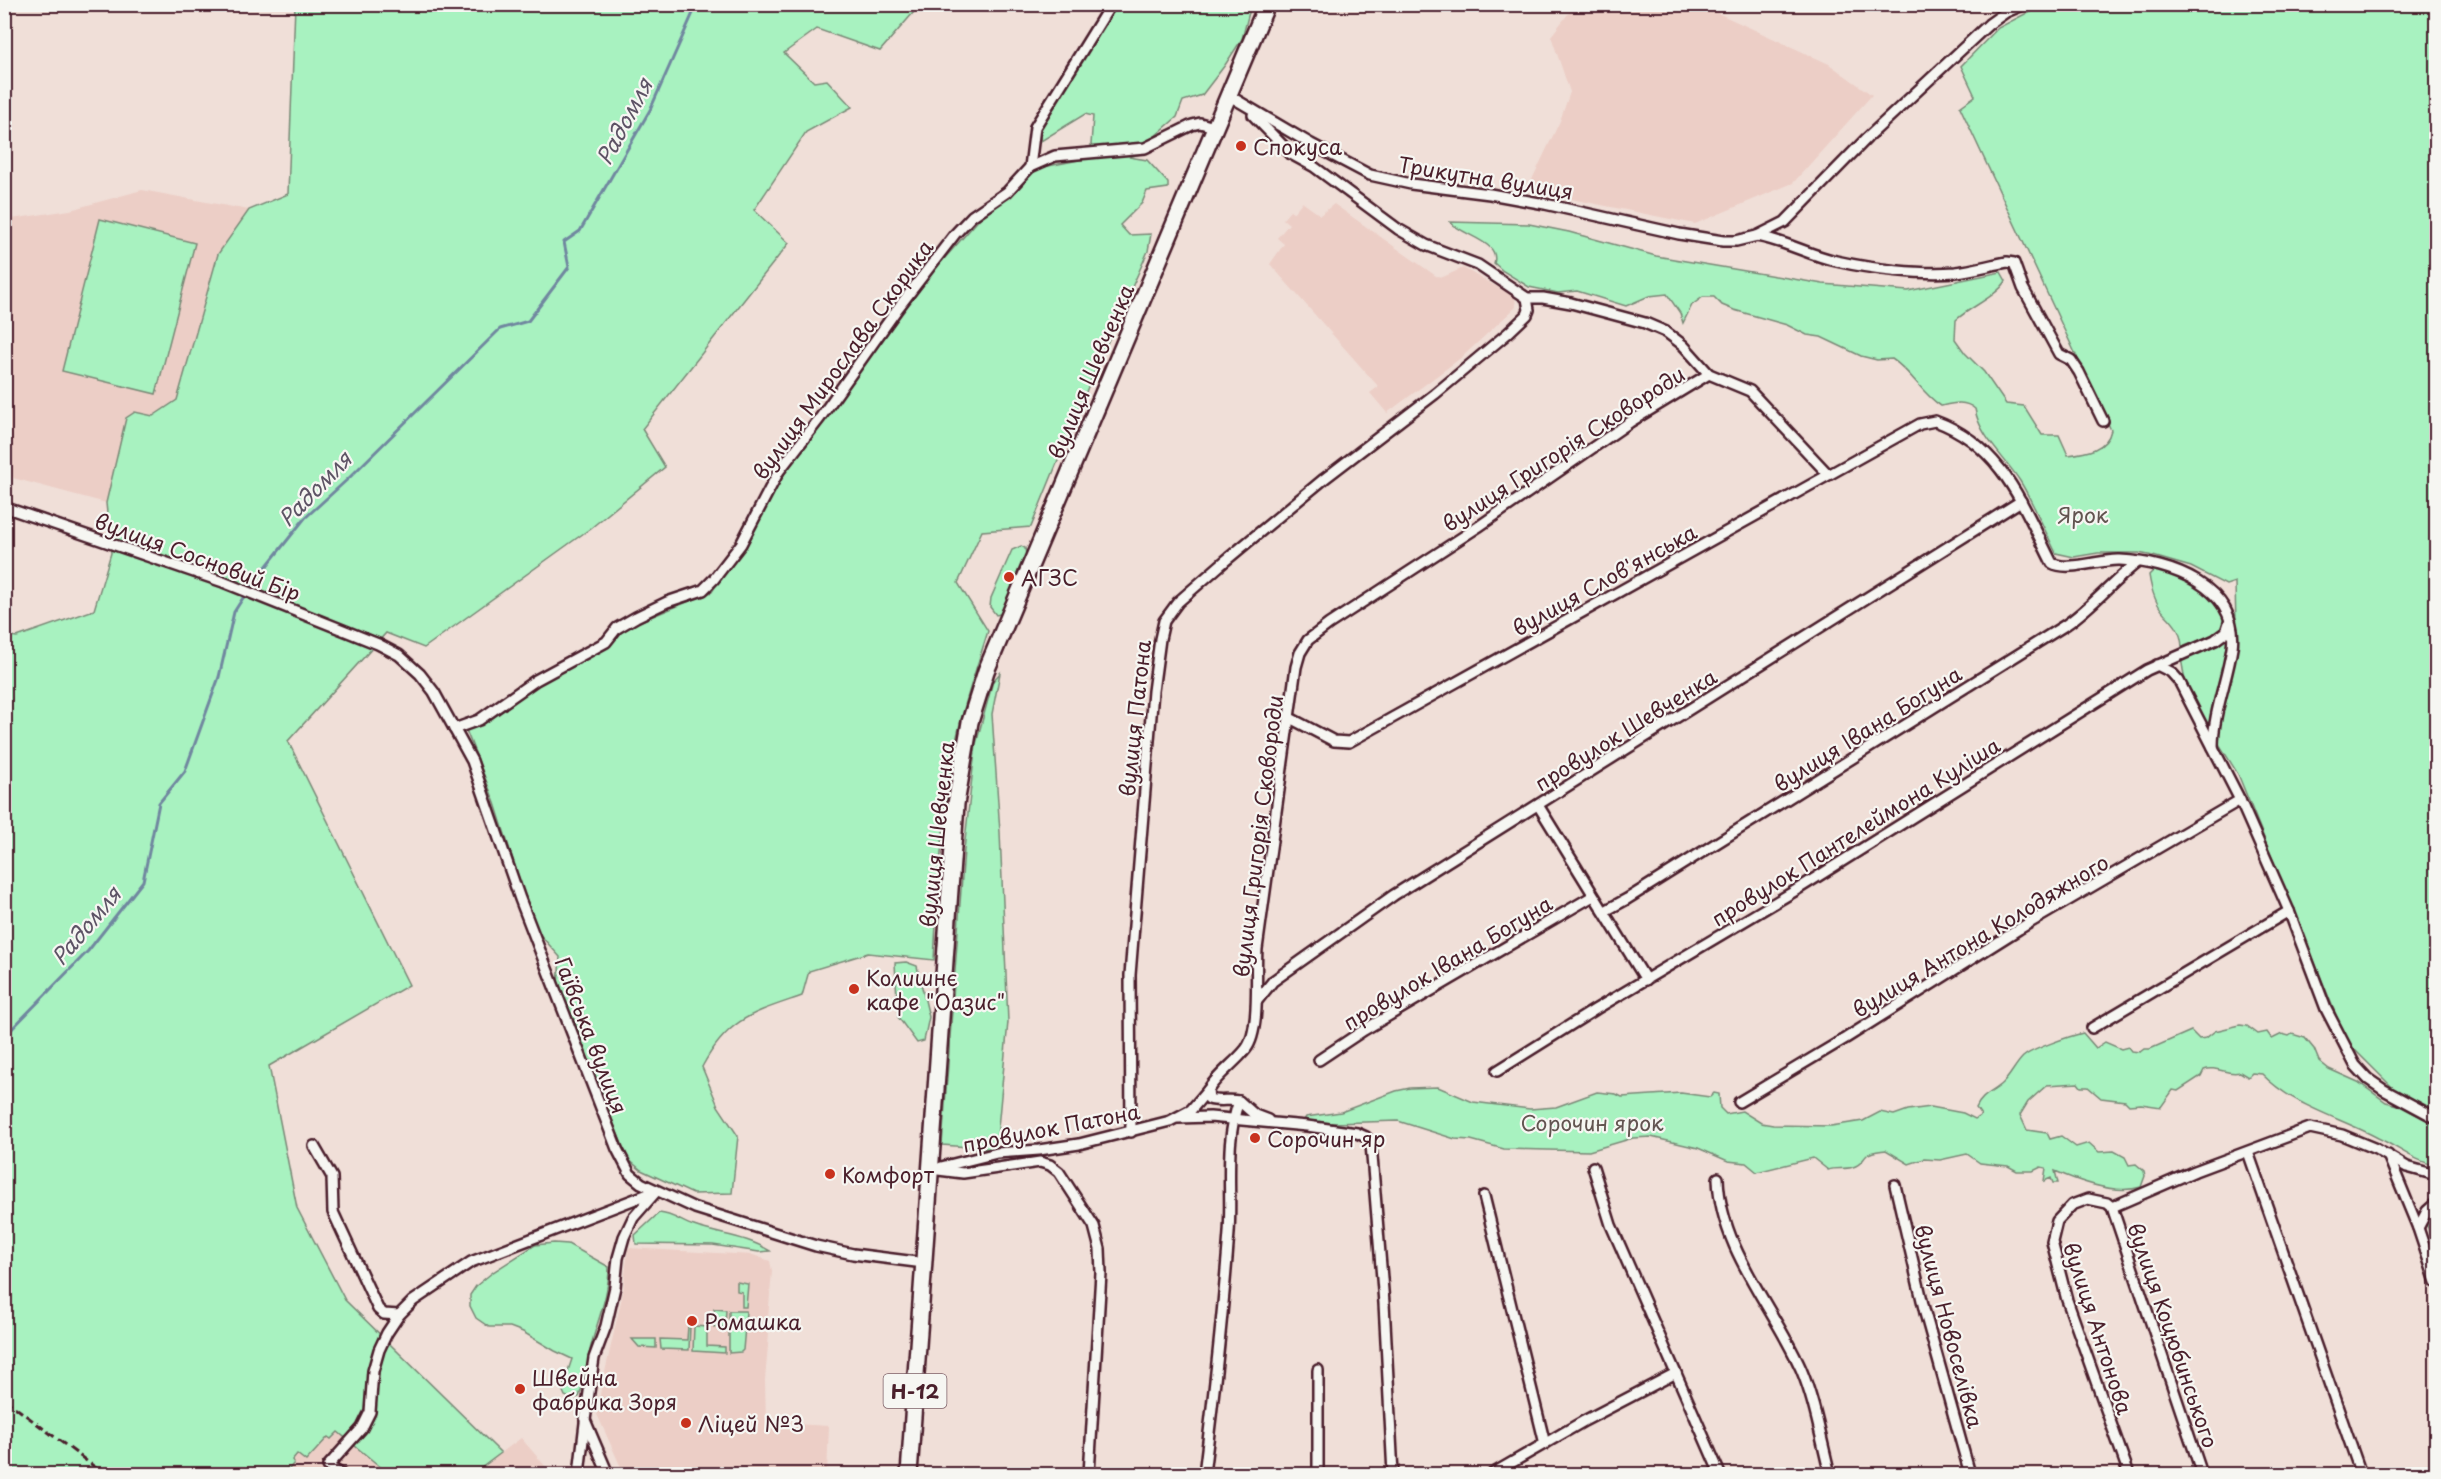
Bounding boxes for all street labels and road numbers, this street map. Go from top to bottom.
street label: Трикутна вулиця [1396,147,1576,207]
street label: вулиця Мирослава Скорика [744,232,941,486]
street label: вулиця Шевченка [1039,279,1141,463]
street label: вулиця Григорія Сковороди [1435,357,1691,539]
street label: вулиця Сосновий Бір [91,504,305,608]
street label: вулиця Слов'янська [1506,515,1702,643]
street label: вулиця Патона [1110,638,1158,798]
street label: вулиця Івана Богуна [1767,657,1967,799]
street label: провулок Шевченка [1528,660,1722,798]
street label: вулиця Григорія Сковороди [1224,693,1290,979]
street label: провулок Пантелеймона Куліша [1704,728,2006,933]
street label: вулиця Шевченка [910,739,962,929]
street label: вулиця Антона Колодяжного [1846,846,2114,1024]
street label: провулок Івана Богуна [1336,887,1558,1037]
street label: Гаївська вулиця [547,952,637,1118]
street label: провулок Патона [960,1094,1142,1160]
street label: вулиця Коцюбинського [2120,1218,2228,1452]
street label: вулиця Новоселівка [1907,1220,1993,1432]
street label: вулиця Антонова [2056,1238,2142,1418]
road number: Н-12 [884,1374,946,1408]

